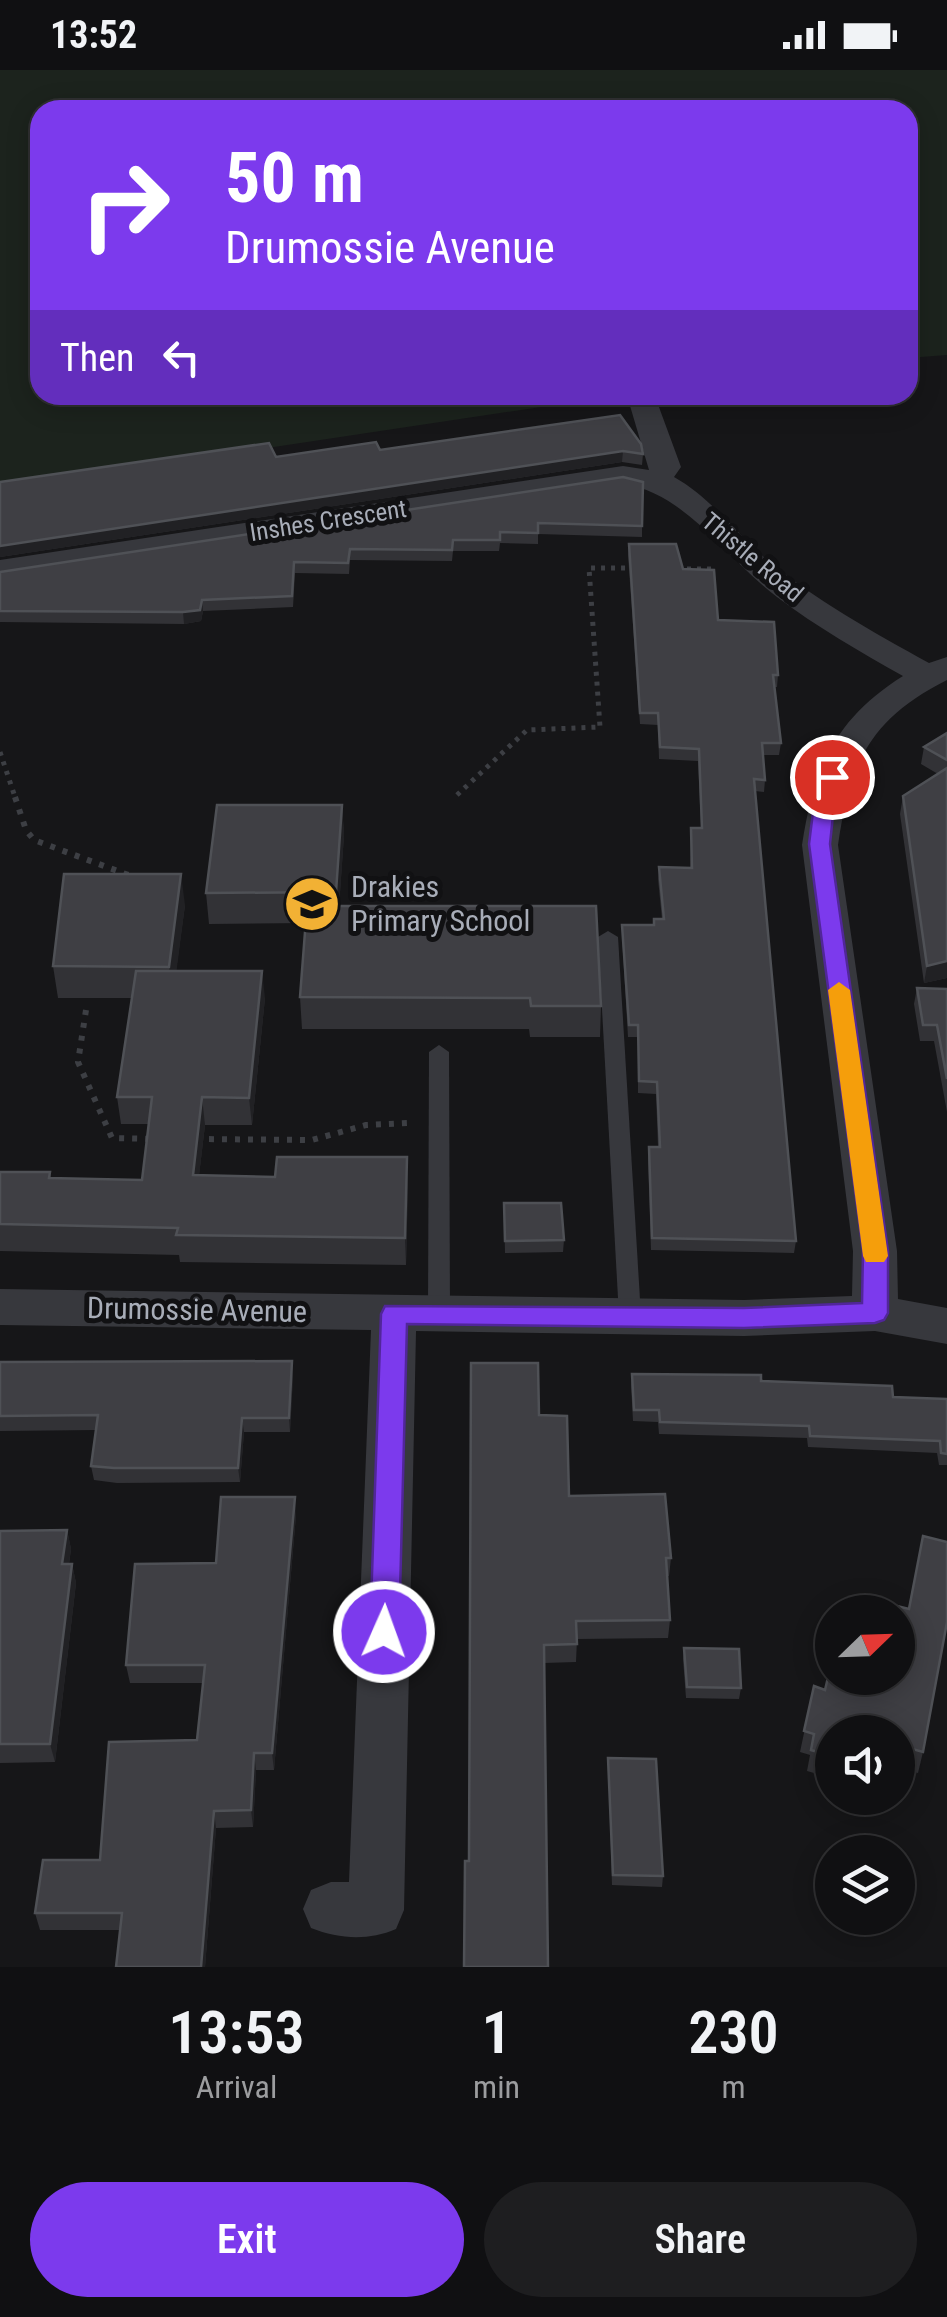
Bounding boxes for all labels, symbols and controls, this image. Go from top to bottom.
text: 13:52 [50,13,137,57]
text: 50 m [225,137,364,219]
icon: right [60,140,190,270]
text: Drumossie Avenue [225,221,555,274]
icon: left [154,330,209,385]
text: Then [60,336,134,380]
street label: Inshes Crescent [248,494,408,547]
street label: Thistle Road [696,507,809,608]
pin [790,735,875,820]
icon: arrive [805,750,860,805]
place label: Drakies Primary School [351,869,530,938]
school or university icon: Drakies Primary School [282,874,342,934]
street label: Drumossie Avenue [87,1290,307,1329]
position arrow [332,1580,436,1684]
north arrow [815,1595,915,1695]
map controls [815,1595,915,1935]
button: sound [815,1715,915,1815]
button: layers [815,1835,915,1935]
text: 13:53 [168,1997,305,2068]
text: 1 [481,1997,512,2068]
text: 230 [688,1997,779,2068]
text: Arrival [196,2068,277,2106]
text: min [473,2068,520,2106]
text: m [721,2068,746,2106]
button: Exit [30,2182,464,2297]
button: Share [484,2182,917,2297]

